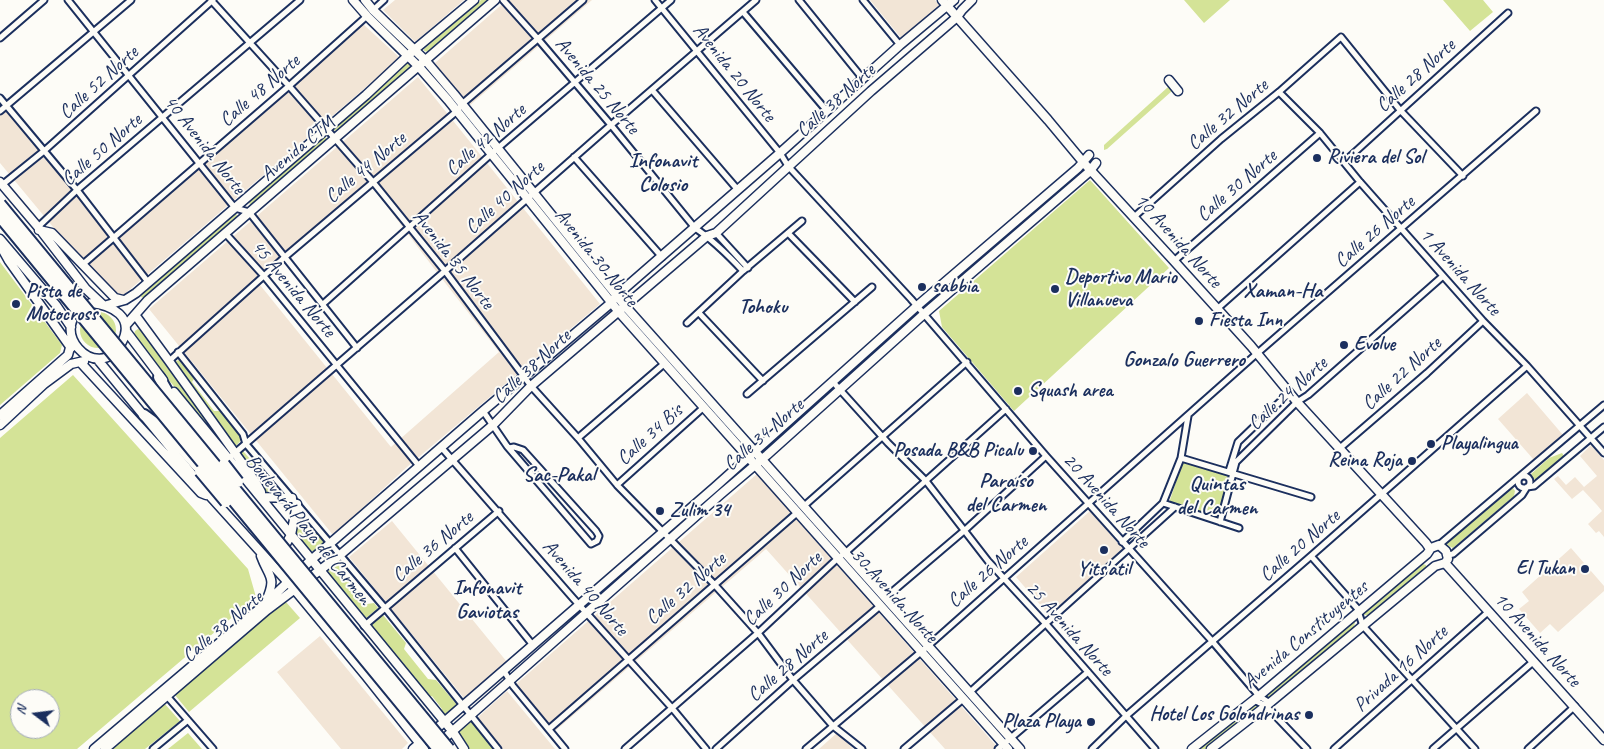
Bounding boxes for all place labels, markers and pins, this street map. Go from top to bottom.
place label: Riviera del Sol [1327,146,1424,170]
marker: Riviera del Sol [1311,152,1323,164]
place label: Deportivo Mario Villanueva [1065,266,1177,313]
place label: sabbia [932,275,978,299]
place label: Pista de Motocross [26,280,97,327]
marker: sabbia [916,281,928,293]
marker: Deportivo Mario Villanueva [1049,283,1061,295]
marker: Pista de Motocross [10,298,22,310]
place label: Fiesta Inn [1209,309,1282,333]
marker: Fiesta Inn [1193,315,1205,327]
place label: Evolve [1354,333,1395,357]
marker: Evolve [1338,339,1350,351]
place label: Squash area [1028,379,1113,403]
marker: Squash area [1012,385,1024,397]
place label: Playalingua [1441,432,1518,456]
marker: Playalingua [1425,438,1437,450]
place label: Posada B&B Picalu [894,439,1023,463]
marker: Posada B&B Picalu [1027,445,1039,457]
place label: Reina Roja [1328,449,1402,473]
marker: Reina Roja [1406,455,1418,467]
place label: Zulim 34 [670,499,730,523]
marker: Zulim 34 [654,505,666,517]
marker: Yits'atil [1098,544,1110,556]
place label: El Tukan [1516,557,1575,581]
place label: Yits'atil [1078,558,1130,582]
marker: El Tukan [1579,563,1591,575]
place label: Hotel Los Golondrinas [1150,703,1299,727]
marker: Hotel Los Golondrinas [1303,709,1315,721]
place label: Plaza Playa [1003,710,1081,734]
marker: Plaza Playa [1085,716,1097,728]

